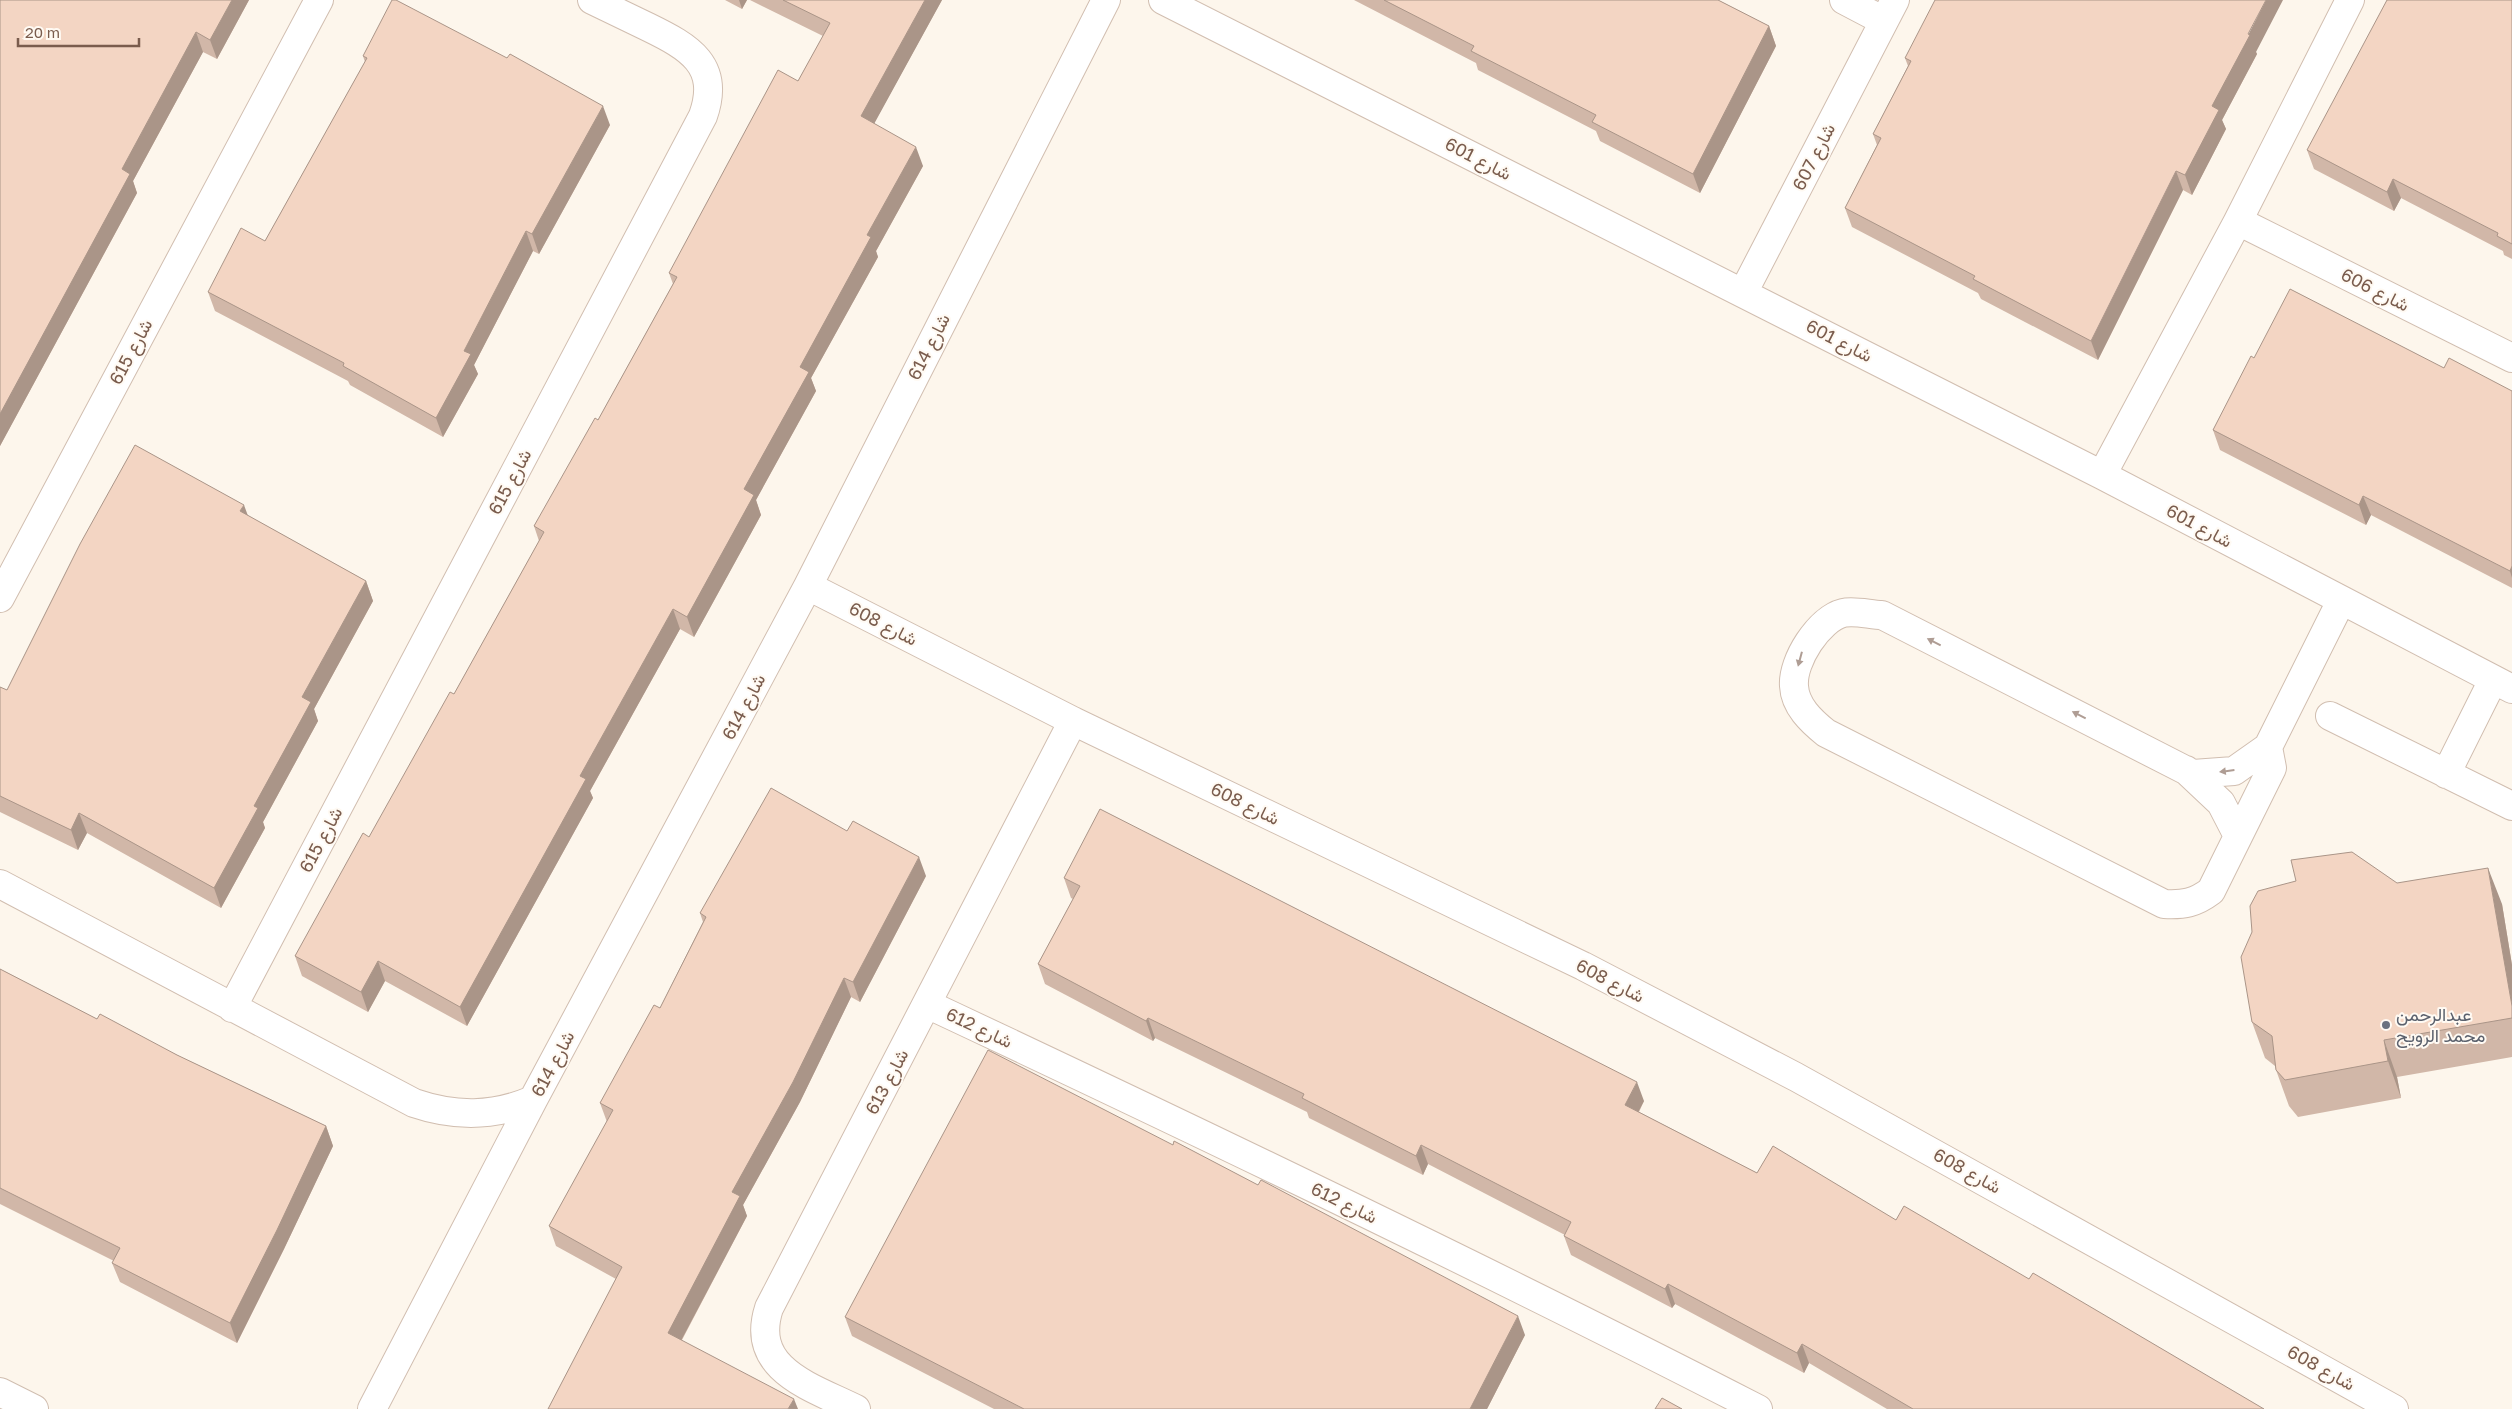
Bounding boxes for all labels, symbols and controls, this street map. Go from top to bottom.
scale bar [18,15,139,47]
text: 20 m [25,23,60,41]
street label: شارع 607 [1787,119,1841,195]
street label: شارع 601 [1441,132,1515,186]
street label: شارع 606 [2337,263,2413,317]
street label: شارع 614 [902,310,956,384]
street label: شارع 601 [1802,314,1876,368]
street label: شارع 615 [104,315,158,389]
street label: شارع 615 [483,445,537,519]
street label: شارع 601 [2162,499,2236,553]
street label: شارع 608 [845,597,921,651]
one-way arrow [1927,638,1941,646]
one-way arrow [1796,652,1804,667]
street label: شارع 614 [717,670,771,744]
one-way arrow [2071,711,2086,719]
one-way arrow [2218,767,2234,775]
street label: شارع 608 [1207,777,1283,831]
street label: شارع 615 [294,803,348,877]
street label: شارع 608 [1572,954,1648,1008]
street label: شارع 612 [942,1002,1016,1054]
place label: عبدالرحمن محمد الرويح [2396,1003,2485,1048]
marker: عبدالرحمن محمد الرويح [2380,1019,2392,1031]
street label: شارع 614 [526,1027,580,1101]
street label: شارع 613 [860,1045,914,1119]
street label: شارع 608 [1929,1143,2005,1199]
street label: شارع 612 [1307,1177,1381,1229]
street label: شارع 608 [2283,1340,2359,1396]

